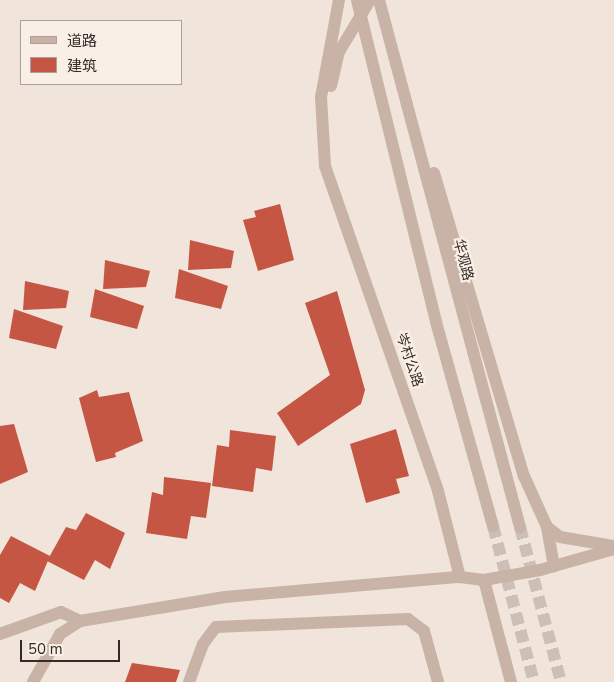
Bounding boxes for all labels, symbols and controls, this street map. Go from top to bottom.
legend [20,20,182,85]
text: 道路 [67,31,97,51]
text: 建筑 [67,56,97,76]
street label: 华观路 [450,238,476,282]
street label: 岑村公路 [392,331,426,389]
scale bar [22,630,122,662]
text: 50 m [28,639,63,659]

